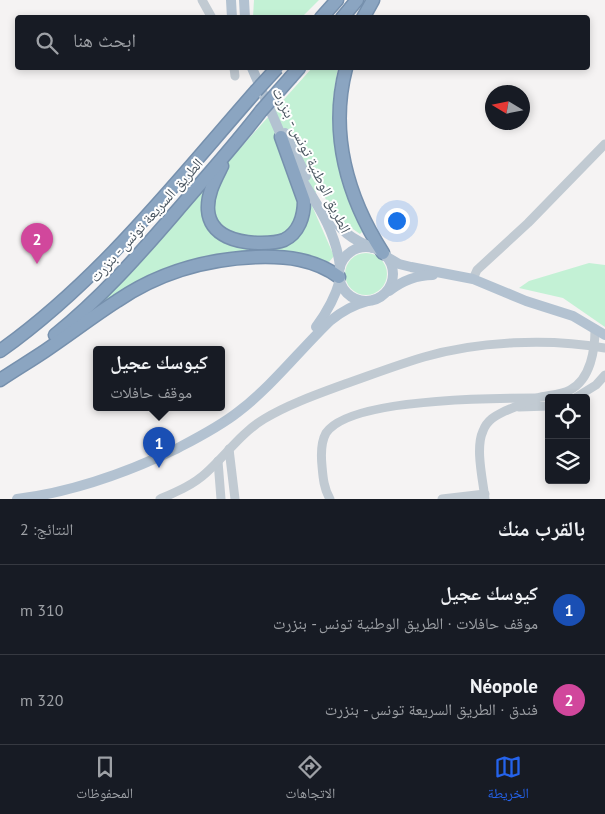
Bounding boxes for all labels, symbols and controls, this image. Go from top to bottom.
search box [15,15,590,70]
text: ابحث هنا [73,28,136,52]
icon: search [33,29,61,57]
street label: الطريق الوطنية تونس - بنزرت [268,84,356,236]
north arrow [485,85,530,130]
street label: الطريق السريعة تونس - بنزرت [85,154,207,287]
your location [384,208,410,234]
pin: 2 [21,223,53,264]
popup [93,346,225,411]
text: كيوسك عجيل [110,350,208,374]
text: موقف حافلات [110,382,192,402]
map controls [545,394,590,484]
button: locate [545,394,590,439]
pin: 1 [143,427,175,468]
button: layers [545,439,590,484]
text: بالقرب منك [498,515,585,542]
text: النتائج: 2 [20,519,73,539]
text: كيوسك عجيل [440,581,538,605]
text: 310 m [20,600,63,620]
text: 1 [564,600,574,620]
text: موقف حافلات · الطريق الوطنية تونس - بنزرت [273,613,538,633]
text: Néopole [470,674,538,698]
text: 320 m [20,690,63,710]
text: 2 [564,690,574,710]
text: فندق · الطريق السريعة تونس - بنزرت [325,699,538,719]
tab: المحفوظات [76,753,133,807]
tab: الاتجاهات [286,753,335,807]
tab: الخريطة [488,753,529,807]

